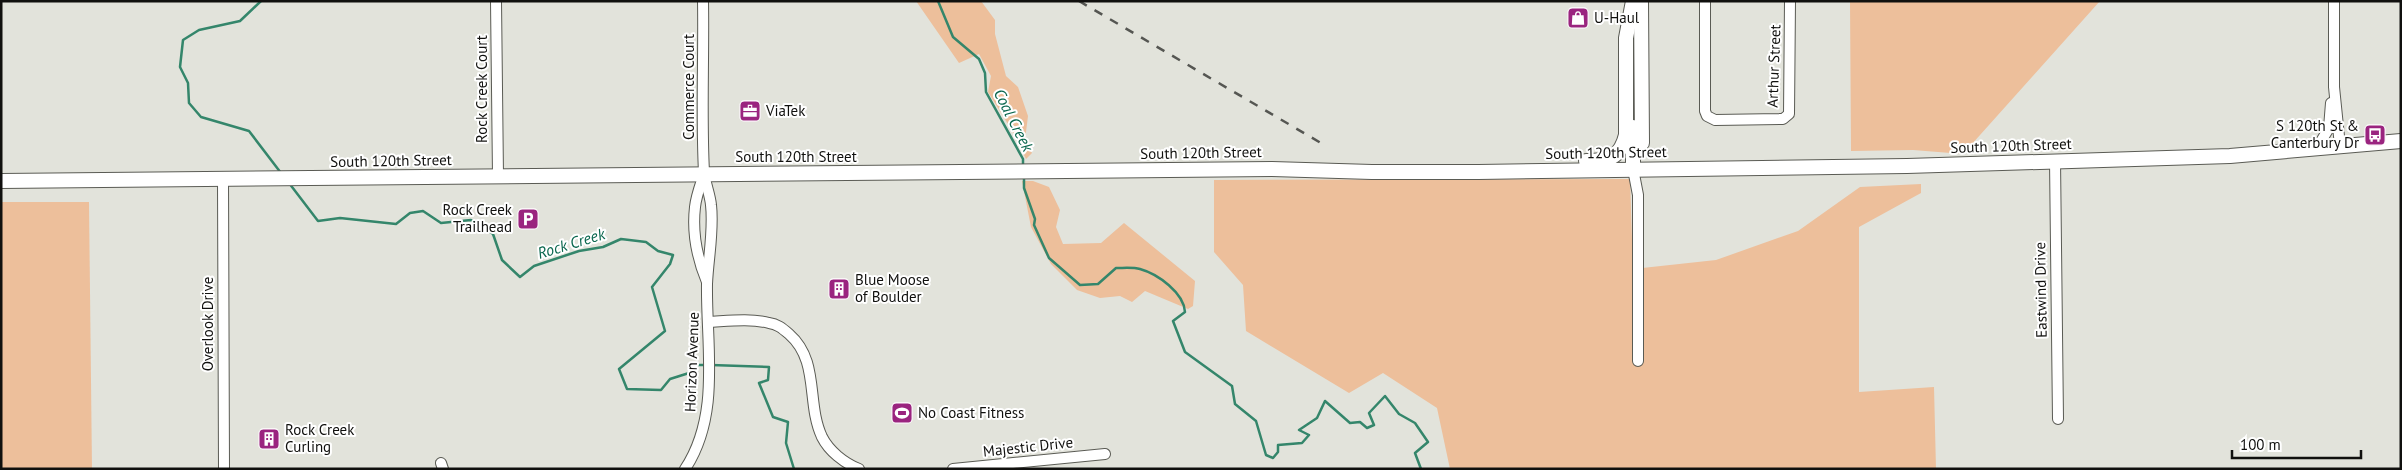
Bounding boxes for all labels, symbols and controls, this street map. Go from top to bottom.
shop icon: U-Haul [1566,6,1590,30]
place label: U-Haul [1594,8,1640,27]
street label: Arthur Street [1763,24,1784,108]
street label: Commerce Court [679,34,698,140]
street label: Rock Creek Court [472,35,491,143]
water label: Coal Creek [990,85,1039,156]
office icon: ViaTek [738,99,762,123]
place label: ViaTek [765,101,806,120]
place label: S 120th St & Canterbury Dr [2271,116,2359,152]
bus stop icon: S 120th St & Canterbury Dr [2363,123,2387,147]
street label: South 120th Street [1950,134,2072,157]
street label: South 120th Street [1140,142,1262,163]
street label: South 120th Street [1545,142,1667,163]
street label: South 120th Street [735,147,857,166]
street label: South 120th Street [330,150,452,171]
place label: Rock Creek Trailhead [443,200,513,236]
parking icon: Rock Creek Trailhead [516,207,540,231]
water label: Rock Creek [535,223,608,263]
street label: Eastwind Drive [2030,242,2051,338]
place label: Blue Moose of Boulder [855,270,930,306]
street label: Overlook Drive [198,277,217,371]
building icon: Blue Moose of Boulder [827,277,851,301]
street label: Horizon Avenue [680,312,703,412]
sports icon: No Coast Fitness [890,401,914,425]
place label: No Coast Fitness [918,403,1024,422]
place label: Rock Creek Curling [285,420,355,456]
building icon: Rock Creek Curling [257,427,281,451]
scale bar [2232,428,2361,460]
street label: Majestic Drive [982,432,1074,461]
text: 100 m [2240,435,2281,454]

